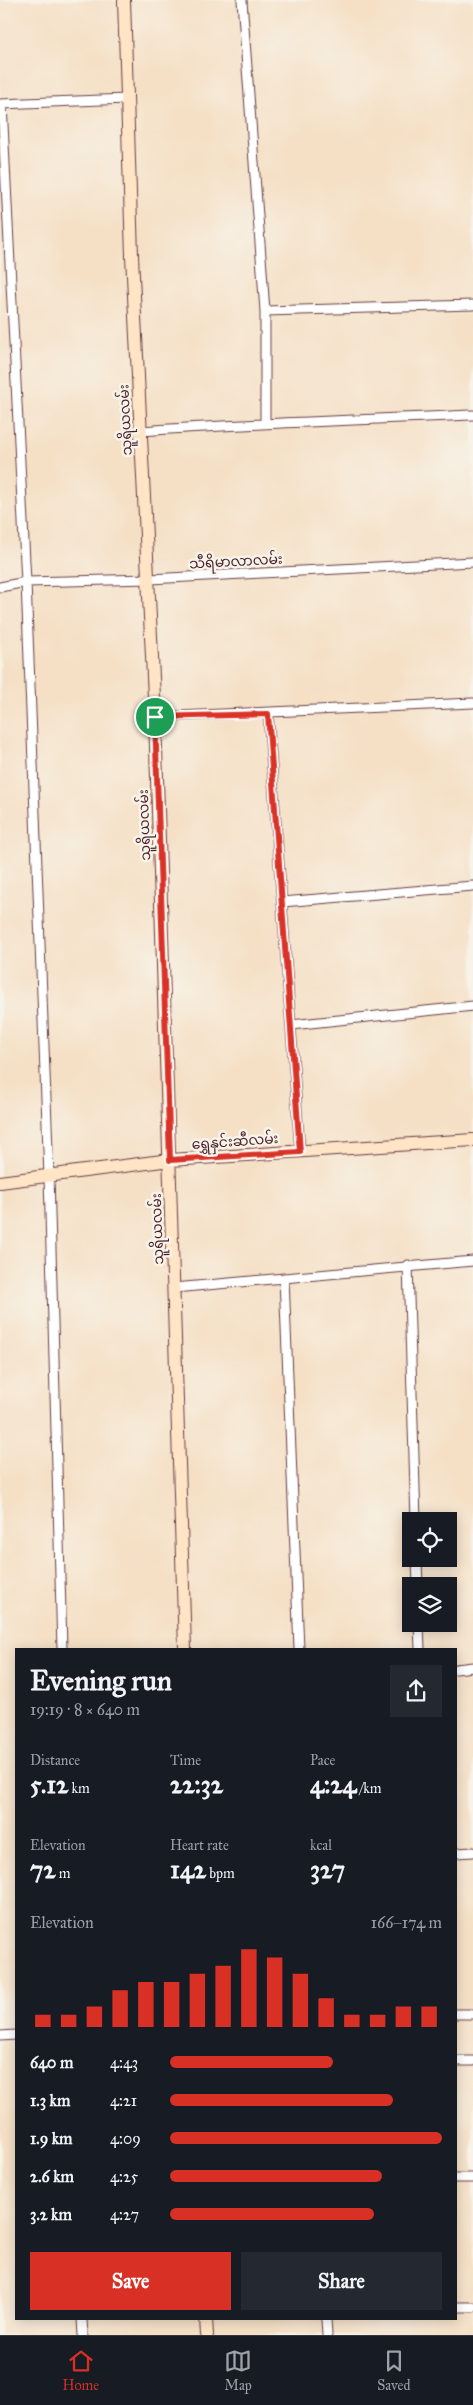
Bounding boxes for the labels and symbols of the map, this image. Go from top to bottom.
street label: သူရိယလမ်း [113,384,139,456]
street label: သီရိမာလာလမ်း [189,549,283,575]
pin [134,696,176,738]
street label: သူရိယလမ်း [133,789,157,861]
street label: ရွှေနှင်းဆီလမ်း [191,1128,279,1156]
street label: သူရိယလမ်း [146,1193,170,1265]

